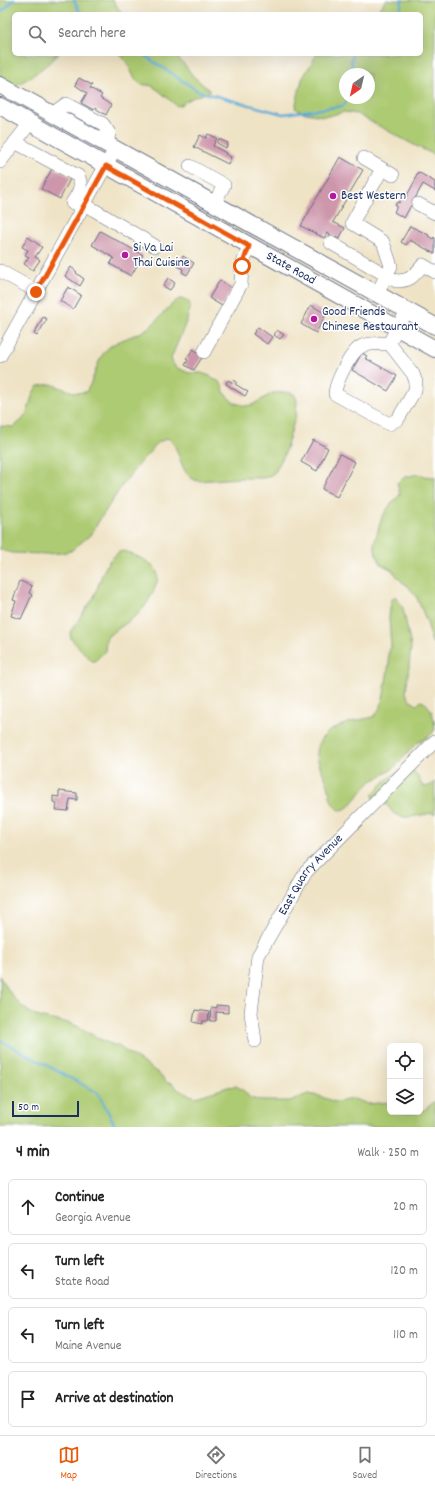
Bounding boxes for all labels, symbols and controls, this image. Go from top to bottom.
search box [12,12,423,56]
icon: search [26,23,48,45]
text: Search here [58,23,126,45]
north arrow [339,68,375,104]
place label: Best Western [341,187,406,206]
marker: Best Western [328,191,338,201]
place label: Si Va Lai Thai Cuisine [133,239,190,273]
street label: State Road [262,247,319,290]
marker: Si Va Lai Thai Cuisine [120,250,130,260]
route start [233,257,251,275]
route end [27,283,45,301]
place label: Good Friends Chinese Restaurant [322,303,419,337]
marker: Good Friends Chinese Restaurant [309,314,319,324]
street label: East Quarry Avenue [274,830,348,919]
map controls [387,1043,423,1115]
button: locate [387,1043,423,1079]
button: layers [387,1079,423,1115]
scale bar [12,1099,79,1118]
text: 50 m [18,1100,39,1116]
text: 4 min [16,1141,50,1165]
text: Walk · 250 m [357,1144,419,1163]
text: Continue [55,1187,104,1209]
icon: ahead [17,1196,39,1218]
text: 20 m [393,1198,418,1217]
text: Georgia Avenue [55,1209,131,1228]
text: Turn left [55,1251,104,1273]
icon: left [17,1260,39,1282]
text: 120 m [390,1262,418,1281]
text: State Road [55,1273,109,1292]
text: Turn left [55,1315,104,1337]
icon: left [17,1324,39,1346]
text: 110 m [393,1326,418,1345]
text: Maine Avenue [55,1337,121,1356]
icon: arrive [17,1388,39,1410]
text: Arrive at destination [55,1388,173,1410]
tab: Map [58,1444,80,1484]
tab: Directions [195,1444,237,1484]
tab: Saved [353,1444,377,1484]

